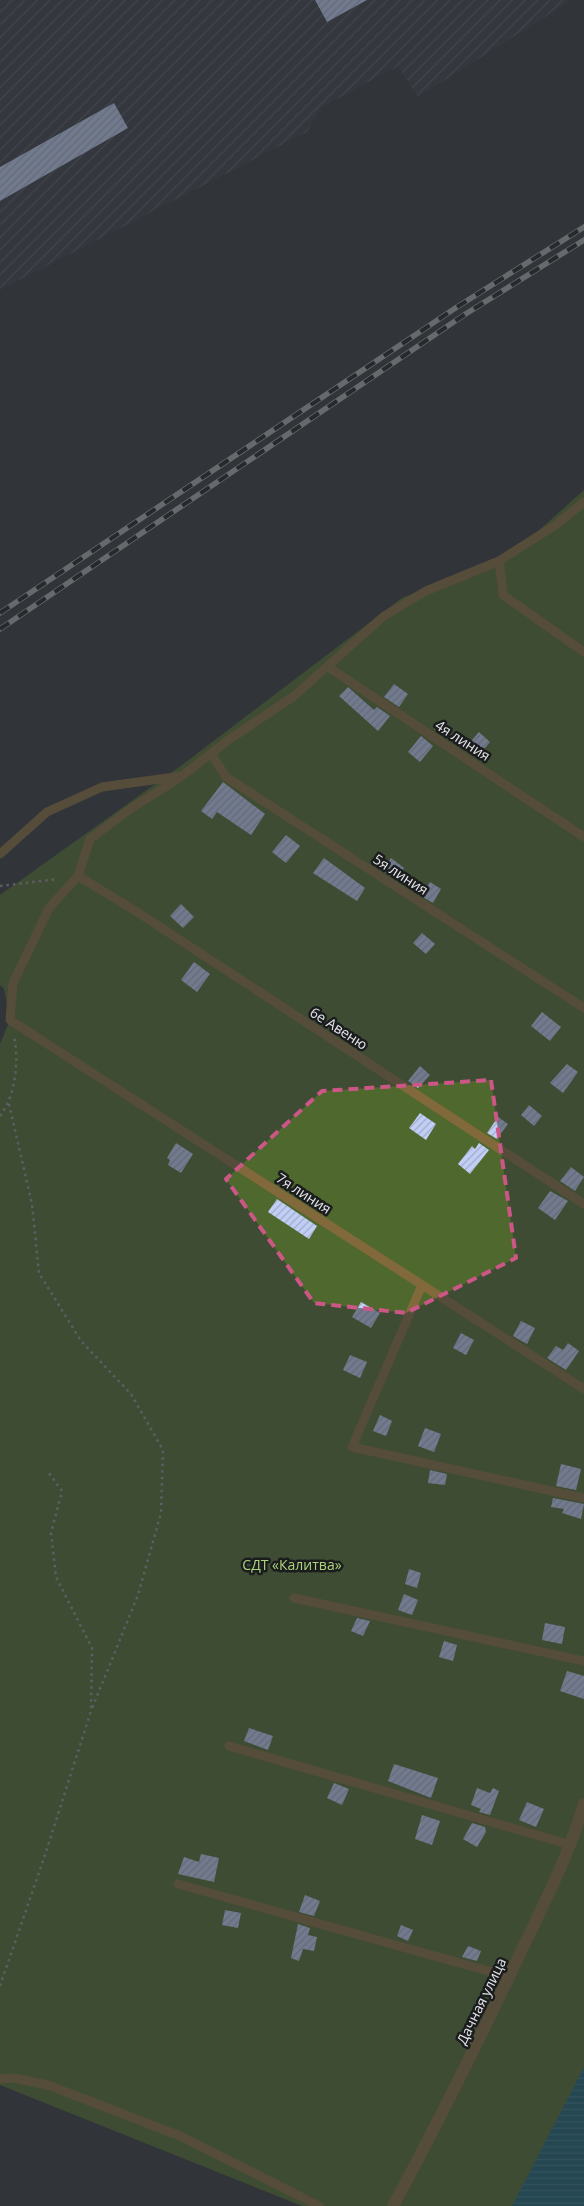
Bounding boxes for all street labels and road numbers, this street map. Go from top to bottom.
street label: 4я линия [432,715,494,765]
street label: 5я линия [370,849,432,899]
street label: 6е Авеню [307,1002,371,1054]
street label: 7я линия [273,1168,335,1218]
street label: Дачная улица [452,1954,510,2048]

